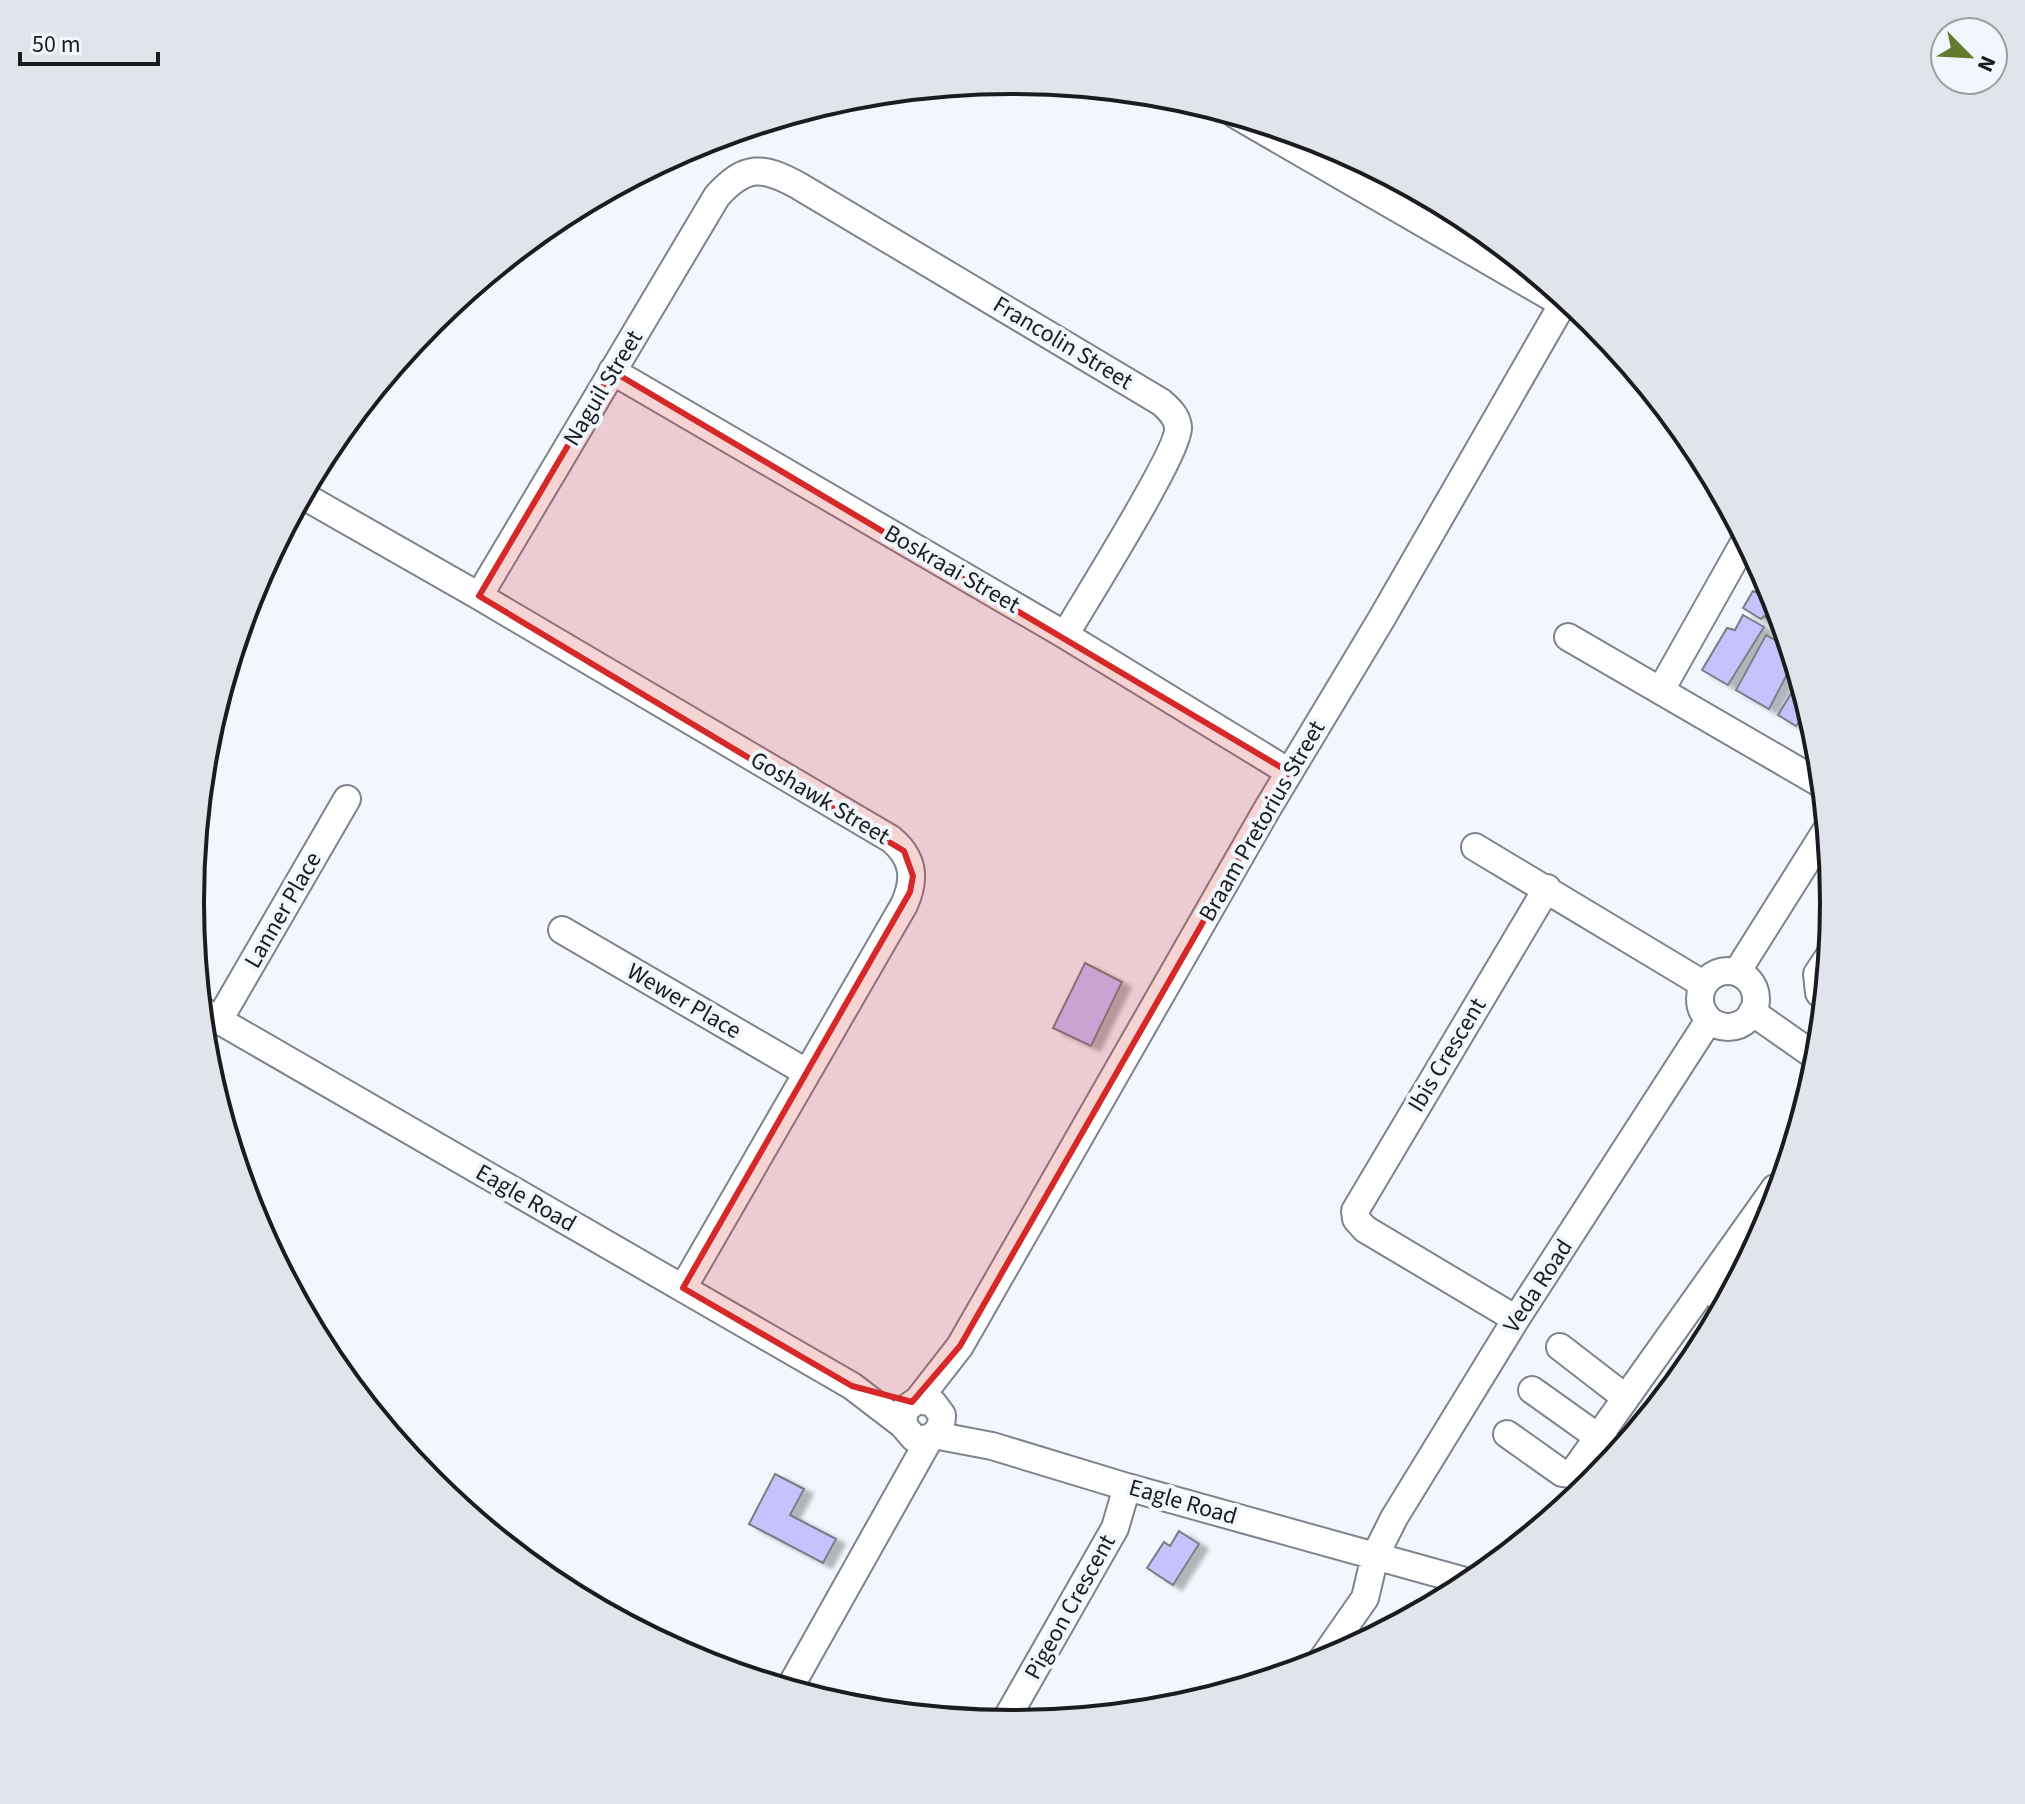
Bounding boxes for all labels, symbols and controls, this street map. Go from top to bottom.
scale bar [20,16,158,66]
north arrow [1929,16,2009,96]
text: 50 m [32,27,81,62]
text: N [1969,51,2004,77]
street label: Francolin Street [986,287,1140,399]
street label: Naguil Street [555,323,651,453]
street label: Boskraai Street [878,516,1026,622]
street label: Braam Pretorius Street [1190,714,1334,928]
street label: Goshawk Street [744,743,896,853]
street label: Lanner Place [236,845,330,975]
street label: Wewer Place [620,954,748,1048]
street label: Ibis Crescent [1399,991,1495,1119]
street label: Eagle Road [469,1155,583,1241]
street label: Veda Road [1495,1232,1581,1340]
street label: Eagle Road [1125,1470,1241,1534]
street label: Pigeon Crescent [1016,1528,1124,1686]

